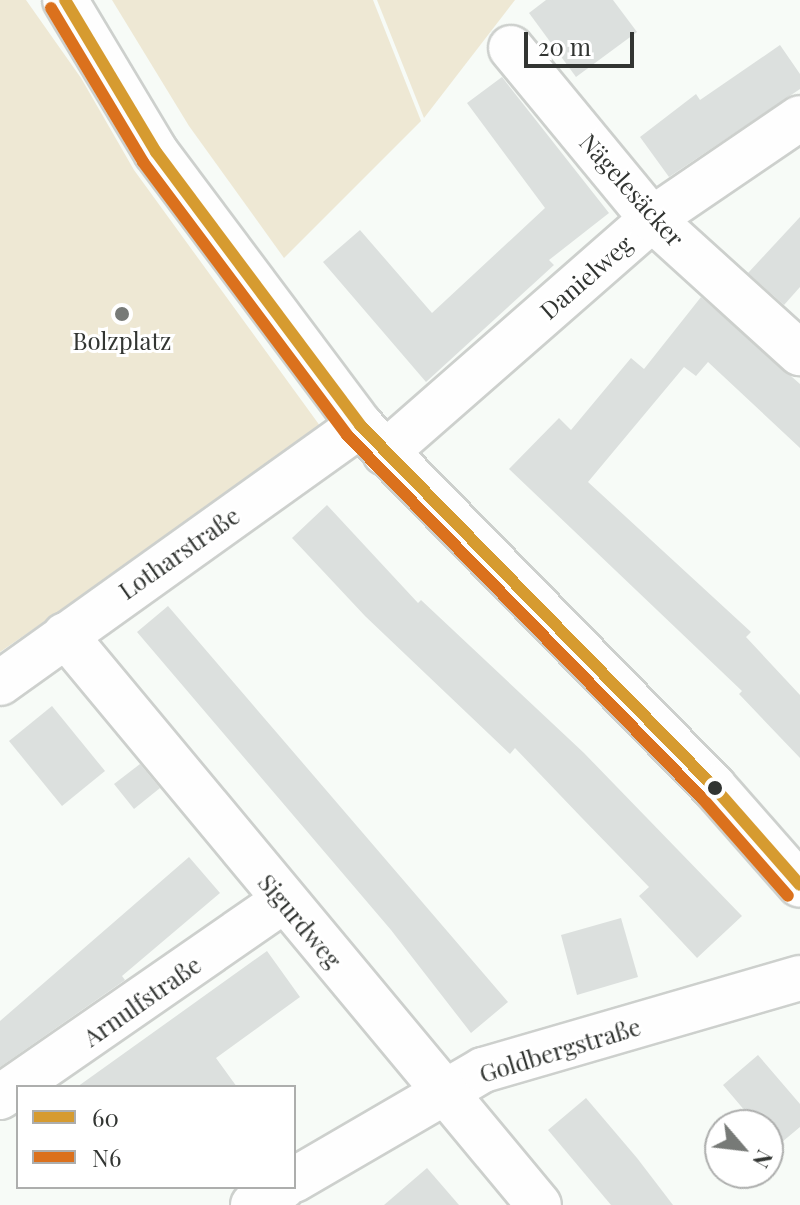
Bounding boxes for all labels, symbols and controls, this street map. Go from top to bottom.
scale bar [528,16,638,66]
text: 20 m [538,30,591,62]
street label: Nägelesäcker [574,128,690,252]
street label: Danielweg [534,229,638,325]
marker: Bolzplatz [113,305,131,323]
place label: Bolzplatz [73,327,171,355]
street label: Lotharstraße [113,501,245,605]
unlabelled marker [707,780,723,796]
street label: Sigurdweg [252,868,348,974]
street label: Arnulfstraße [78,950,206,1052]
street label: Goldbergstraße [476,1012,644,1088]
legend [16,1085,296,1189]
text: 60 [92,1101,119,1133]
north arrow [704,1109,784,1189]
text: N6 [92,1141,121,1173]
text: N [746,1145,780,1173]

